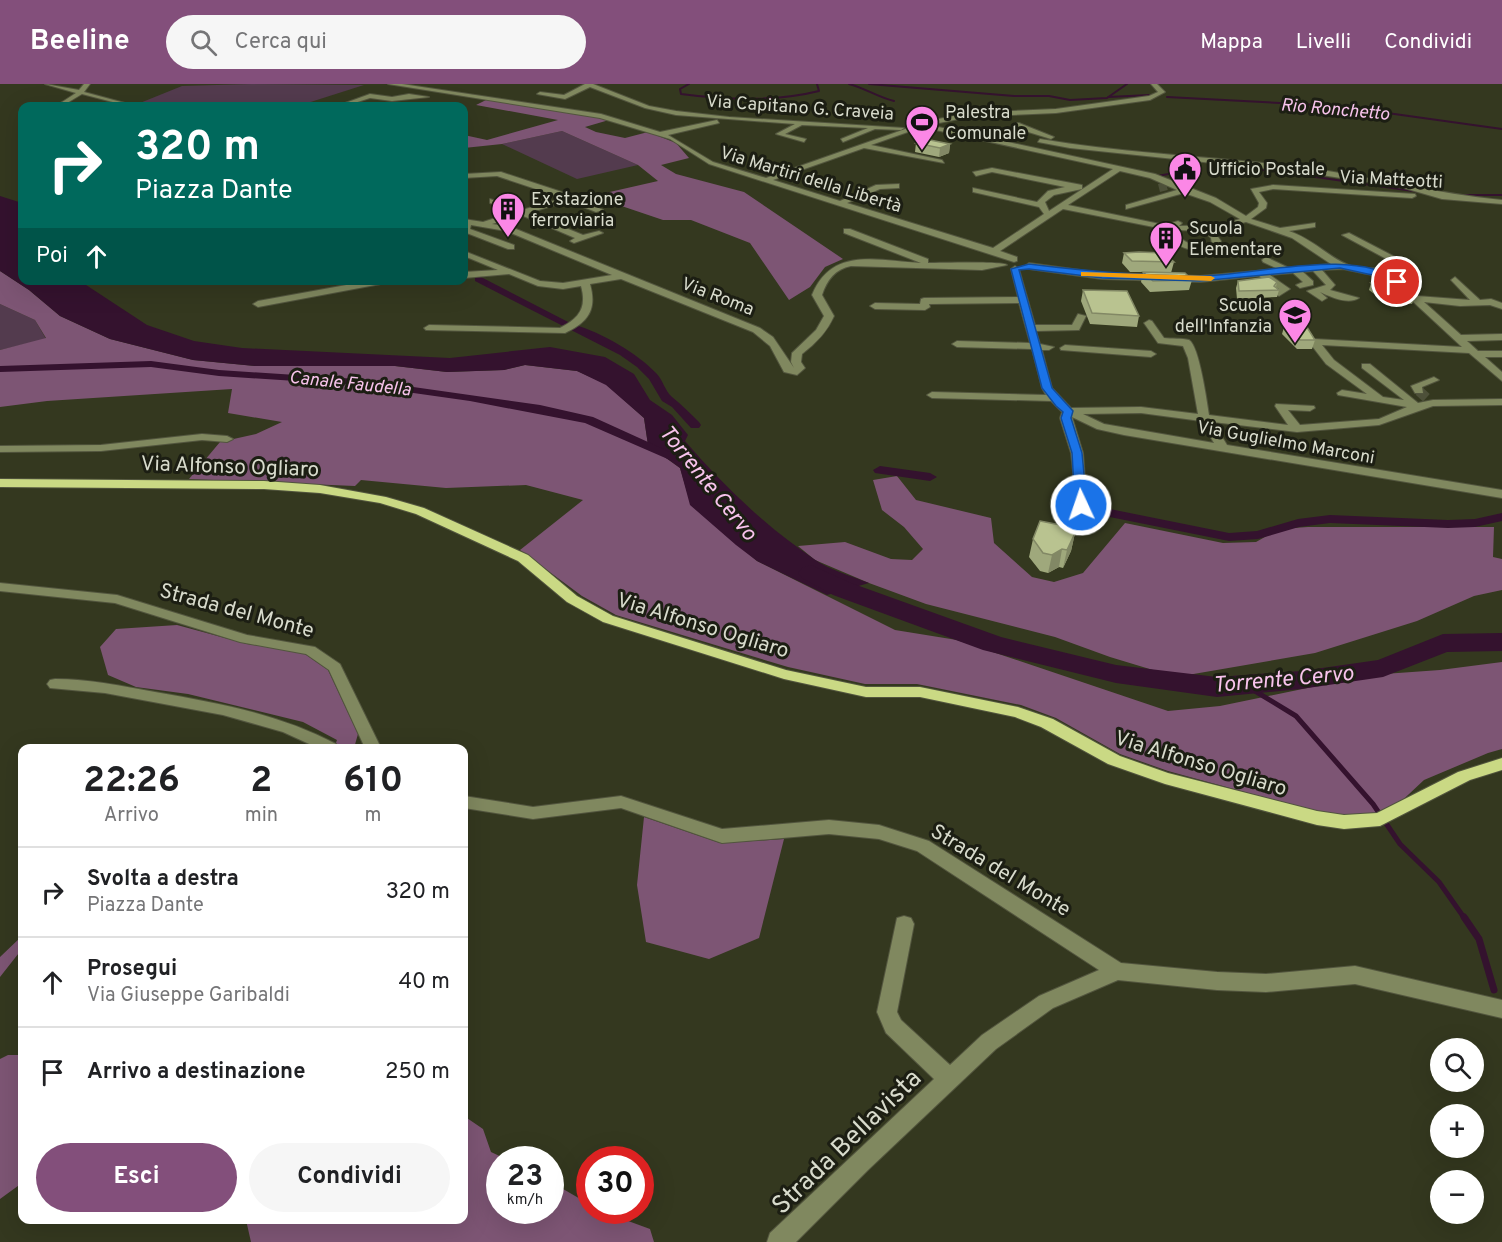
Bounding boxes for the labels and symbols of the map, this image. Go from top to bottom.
street label: Via Capitano G. Craveia [705,90,895,127]
water label: Rio Ronchetto [1280,94,1391,127]
place label: Palestra Comunale [945,102,1026,146]
sports icon: Palestra Comunale [904,104,940,151]
street label: Via Martiri della Libertà [717,142,904,219]
public building icon: Ufficio Postale [1167,151,1203,198]
place label: Ufficio Postale [1208,159,1325,182]
street label: Via Matteotti [1339,166,1443,195]
place label: Ex stazione ferroviaria [531,189,623,233]
building icon: Ex stazione ferroviaria [490,191,526,238]
place label: Scuola Elementare [1189,218,1282,262]
building icon: Scuola Elementare [1148,220,1184,267]
pin [1371,256,1422,307]
street label: Via Roma [678,273,757,322]
place label: Scuola dell'Infanzia [1175,295,1272,339]
school or university icon: Scuola dell'Infanzia [1277,297,1313,344]
water label: Canale Faudella [288,367,413,402]
street label: Via Guglielmo Marconi [1195,417,1376,470]
water label: Torrente Cervo [652,420,762,547]
street label: Via Alfonso Ogliaro [140,451,320,484]
position arrow [1049,473,1113,537]
street label: Strada del Monte [156,578,317,645]
street label: Via Alfonso Ogliaro [613,587,792,665]
water label: Torrente Cervo [1212,661,1355,700]
street label: Via Alfonso Ogliaro [1111,725,1290,803]
street label: Strada del Monte [925,819,1075,924]
street label: Strada Bellavista [766,1063,930,1223]
speed limit sign: 30 [576,1146,654,1224]

